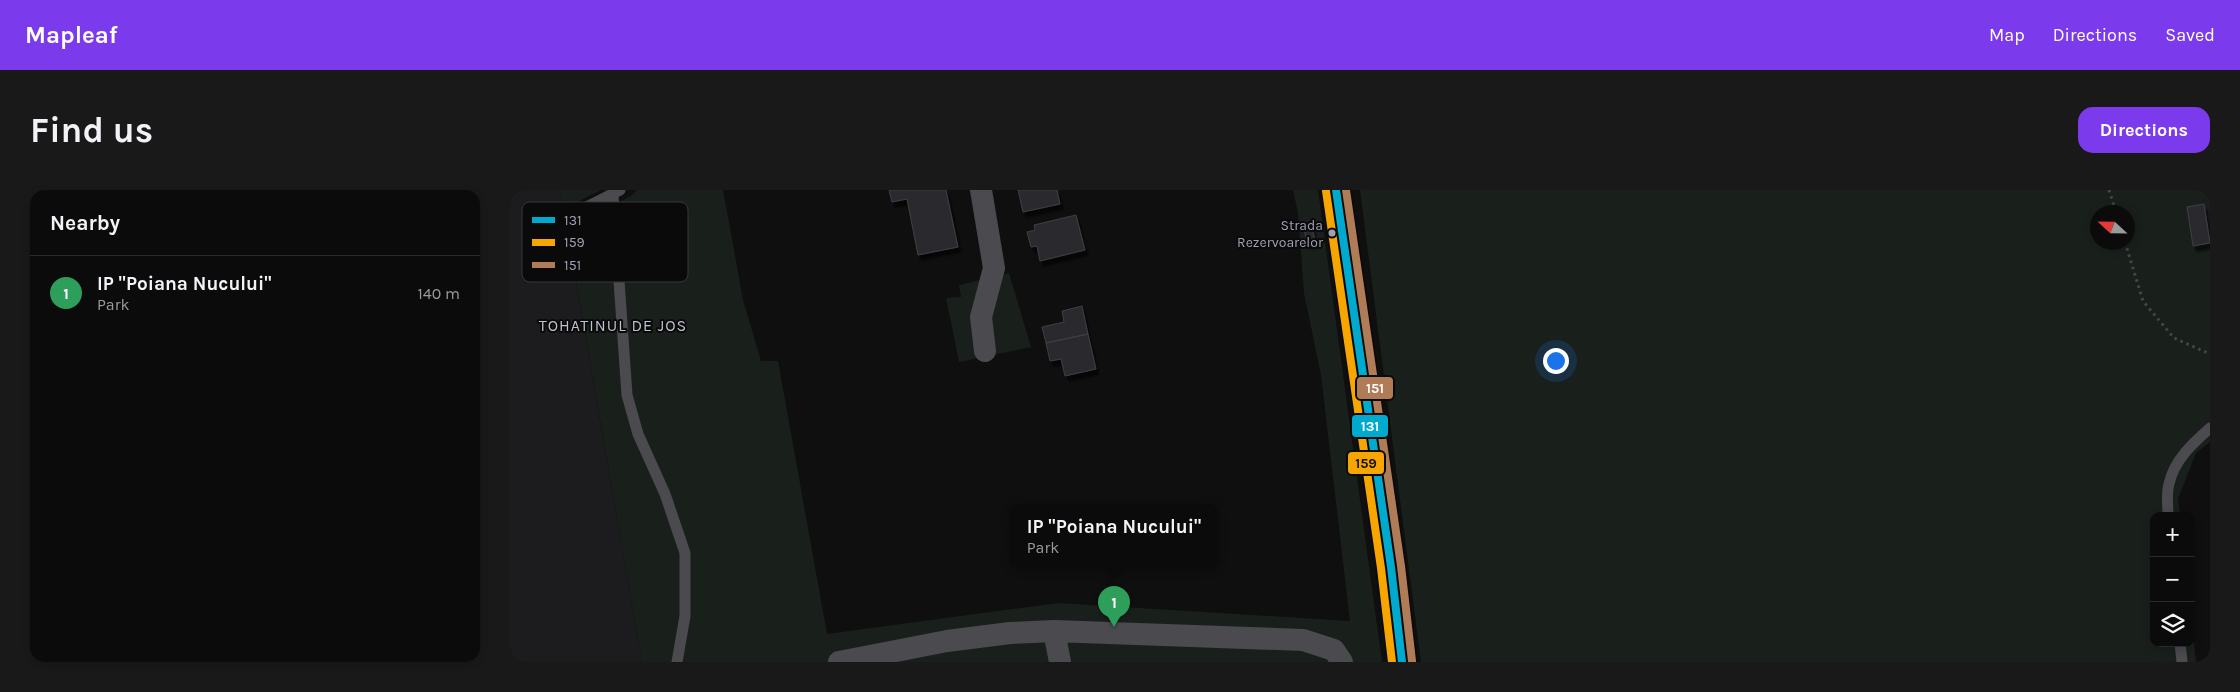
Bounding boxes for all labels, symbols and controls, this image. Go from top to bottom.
text: Mapleaf [25,21,118,49]
text: Map [1989,24,2025,46]
text: Directions [2053,24,2137,46]
text: Saved [2165,24,2215,46]
button: Directions [2078,107,2210,153]
text: Find us [30,110,153,151]
legend [522,202,688,282]
north arrow [2090,205,2135,250]
text: Nearby [50,211,120,235]
text: 131 [564,212,582,229]
place label: Strada Rezervoarelor [1237,217,1324,251]
marker: Strada Rezervoarelor [1327,228,1337,238]
text: 159 [564,234,585,251]
text: 151 [564,257,581,274]
text: IP "Poiana Nucului" [97,273,272,295]
text: 1 [63,284,69,303]
text: 140 m [418,284,460,303]
text: Park [97,295,129,314]
district label: TOHATINUL DE JOS [539,316,687,335]
your location [1543,348,1569,374]
line badge: 151 [1356,376,1394,400]
text: 151 [1366,380,1384,397]
line badge: 131 [1351,414,1389,438]
text: 131 [1361,418,1379,435]
line badge: 159 [1347,451,1385,475]
text: 159 [1355,455,1377,472]
popup [1010,504,1218,569]
map controls [2150,512,2195,647]
button: + [2150,512,2195,557]
text: IP "Poiana Nucului" [1027,516,1201,538]
text: Park [1027,538,1059,557]
button: − [2150,557,2195,602]
pin: 1 [1098,586,1130,627]
button: layers [2150,602,2195,647]

